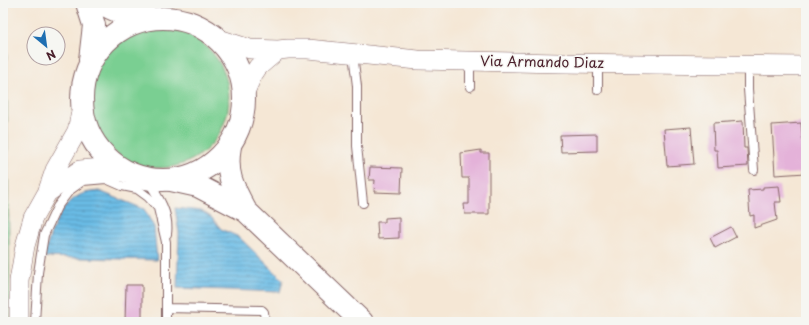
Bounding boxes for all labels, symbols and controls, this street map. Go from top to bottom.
north arrow [26,26,66,66]
text: N [43,46,59,65]
street label: Via Armando Diaz [480,50,605,73]

